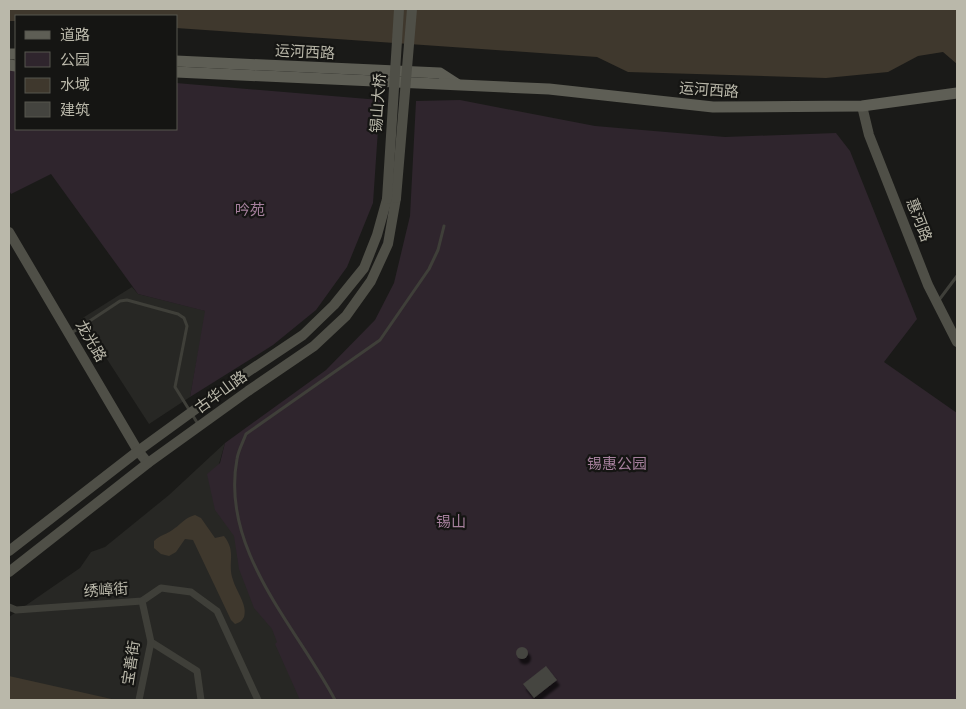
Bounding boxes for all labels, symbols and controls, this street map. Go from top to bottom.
legend [15,15,178,130]
text: 道路 [60,25,90,44]
street label: 运河西路 [275,40,335,63]
text: 公园 [60,50,90,69]
street label: 锡山大桥 [366,72,389,134]
text: 水域 [60,75,90,94]
street label: 运河西路 [678,78,740,101]
text: 建筑 [60,100,90,119]
street label: 惠河路 [903,195,936,244]
park label: 吟苑 [235,200,265,219]
street label: 龙光路 [72,317,111,365]
street label: 古华山路 [191,366,251,417]
park label: 锡惠公园 [587,454,647,473]
park label: 锡山 [436,512,466,531]
street label: 绣嶂街 [83,578,129,601]
street label: 宝善街 [118,639,143,687]

